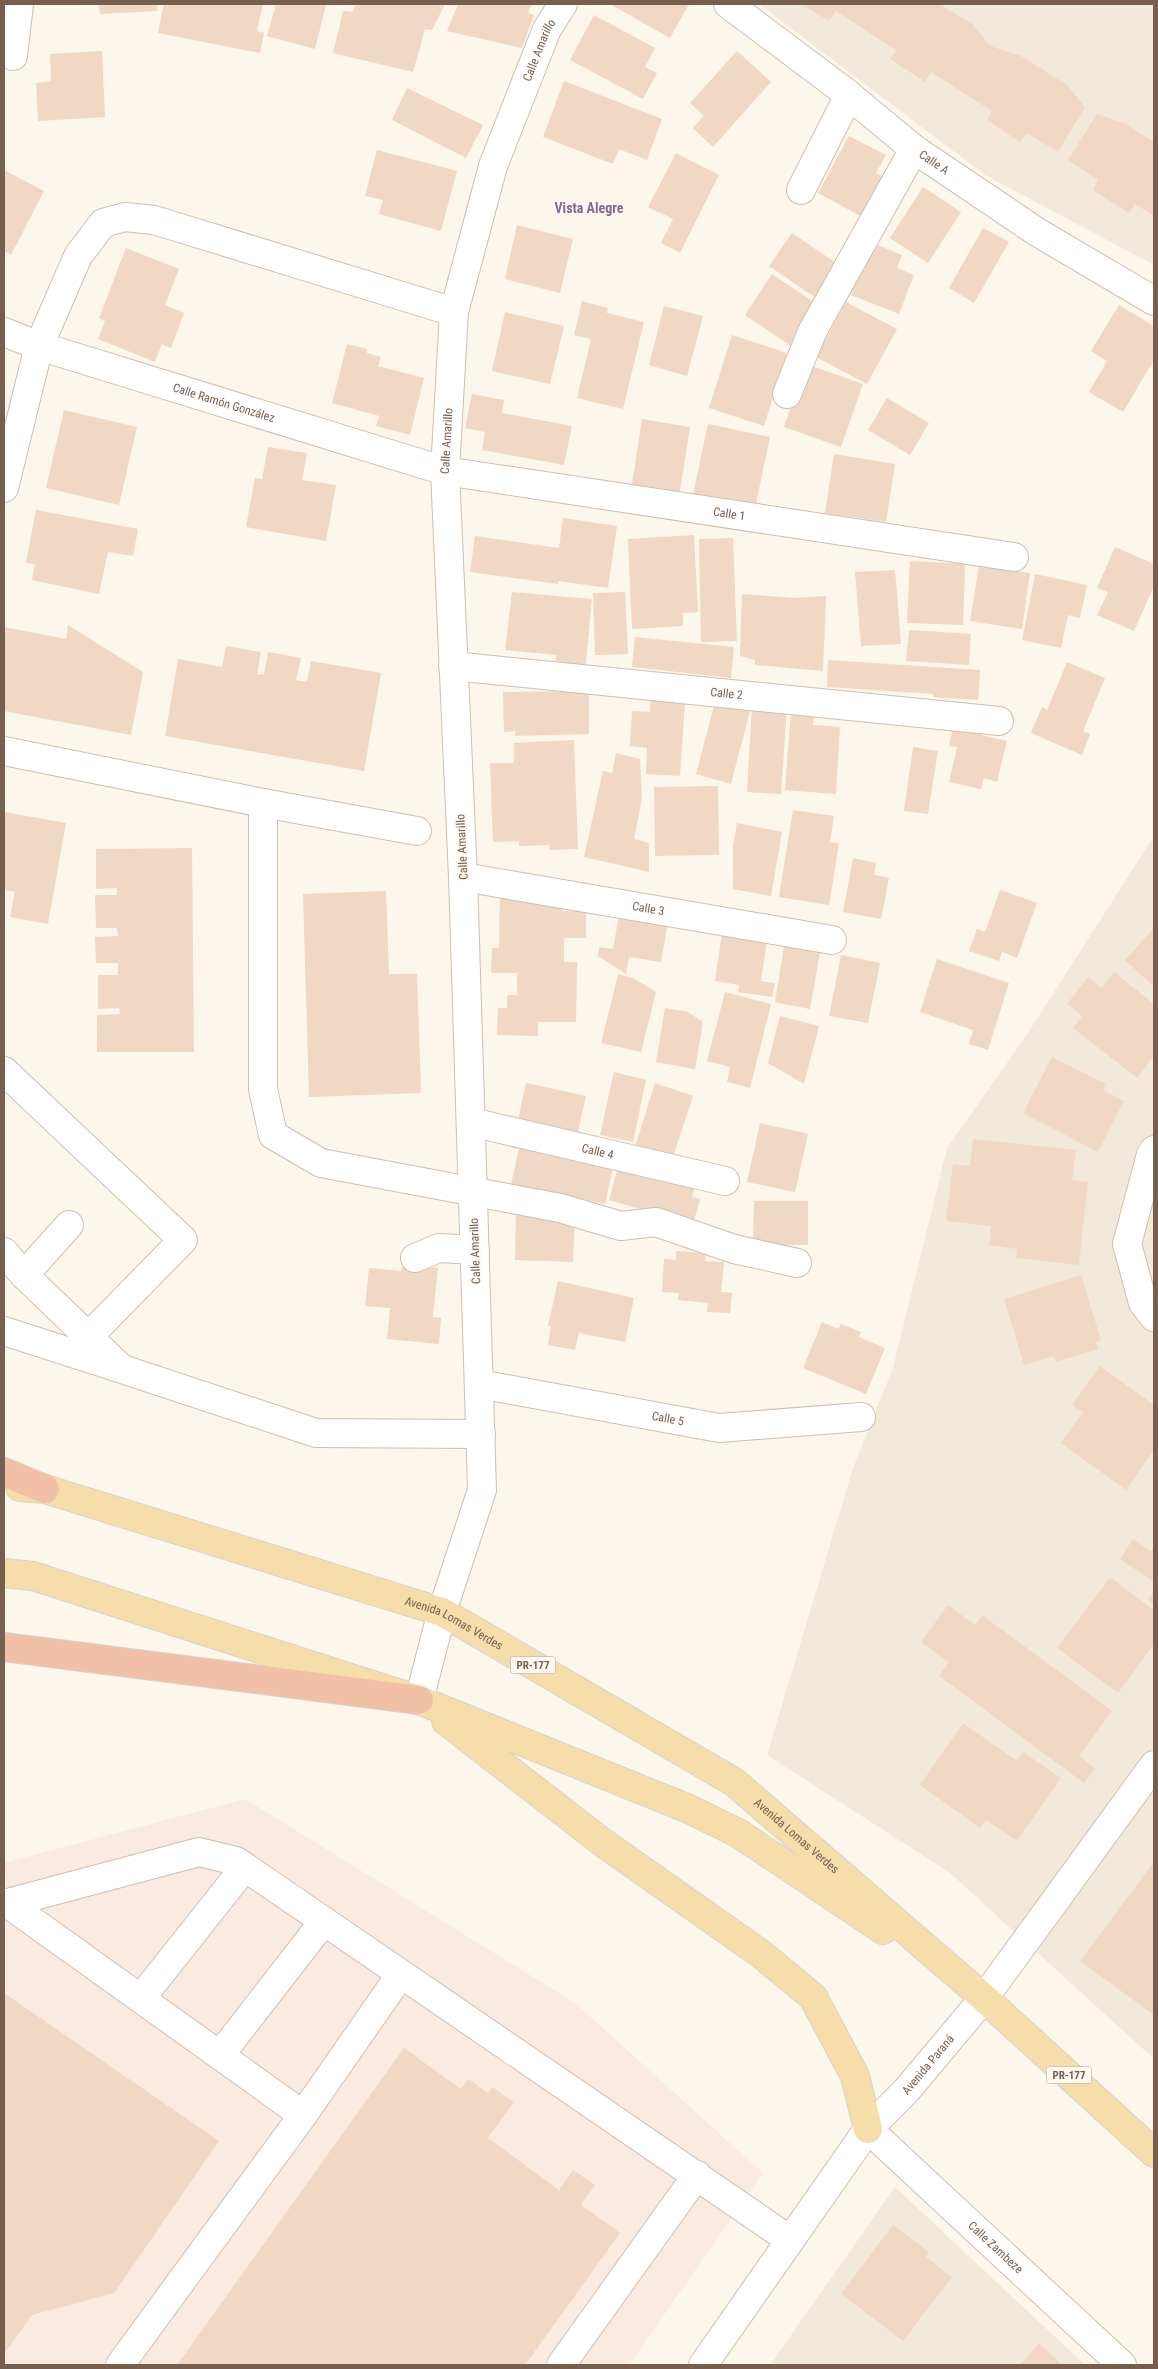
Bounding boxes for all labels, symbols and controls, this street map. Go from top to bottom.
street label: Calle Amarillo [520,16,559,83]
street label: Calle A [916,147,952,178]
district label: Vista Alegre [555,200,624,216]
street label: Calle Ramón González [171,381,276,425]
street label: Calle Amarillo [438,408,456,475]
street label: Calle 1 [712,505,746,523]
street label: Calle 2 [710,685,744,702]
street label: Calle Amarillo [453,814,471,880]
street label: Calle 3 [631,899,666,918]
street label: Calle 4 [580,1141,615,1162]
street label: Calle Amarillo [467,1218,483,1284]
street label: Calle 5 [651,1409,685,1428]
street label: Avenida Lomas Verdes [403,1594,505,1653]
road number: PR-177 [510,1656,556,1674]
street label: Avenida Lomas Verdes [751,1795,842,1876]
street label: Avenida Paraná [899,2032,957,2097]
road number: PR-177 [1046,2066,1092,2084]
street label: Calle Zambeze [965,2219,1026,2277]

